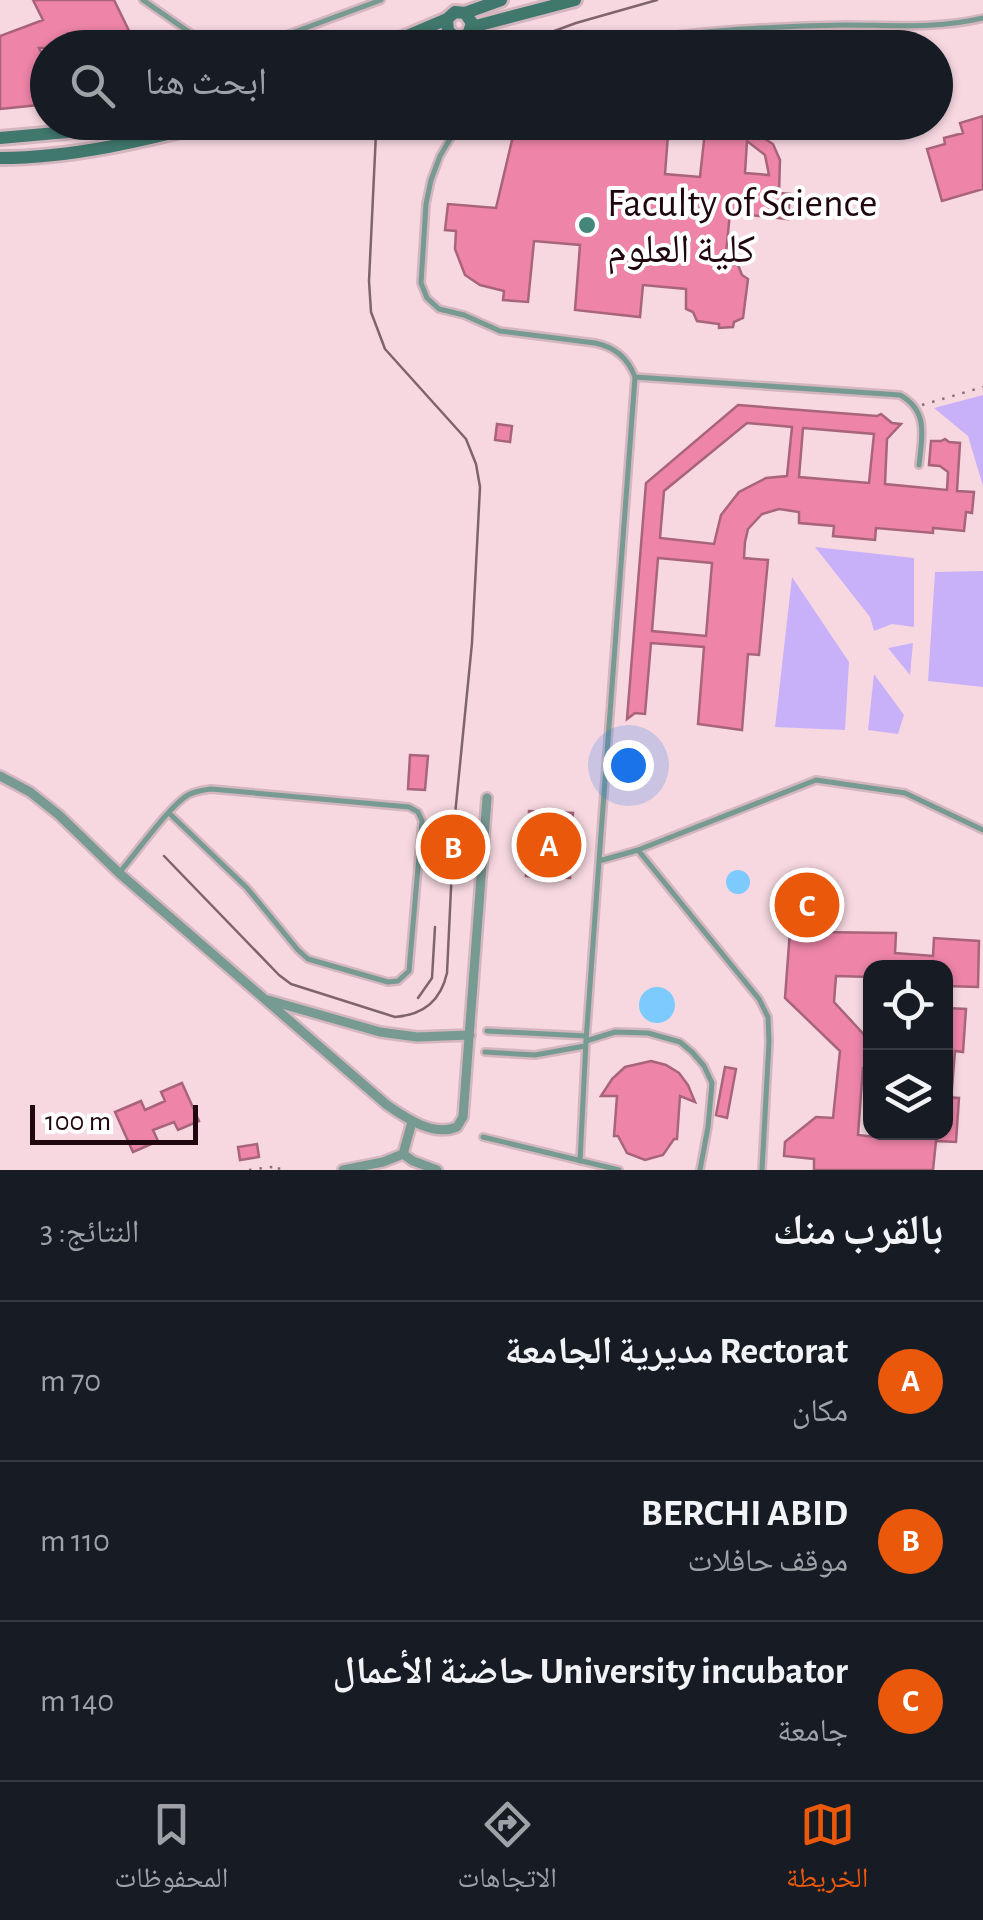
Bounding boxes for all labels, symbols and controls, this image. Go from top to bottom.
search box [30,30,953,140]
icon: search [65,58,120,113]
text: ابحث هنا [145,64,267,102]
place label: Faculty of Science كلية العلوم [607,184,877,275]
marker: Faculty of Science كلية العلوم [576,214,598,236]
your location [603,740,654,791]
pin: A [516,808,582,882]
pin: B [420,810,486,884]
pin: C [774,868,840,942]
map controls [863,960,953,1140]
button: locate [863,960,953,1050]
button: layers [863,1050,953,1140]
scale bar [30,1100,198,1144]
text: 100 m [45,1108,111,1136]
text: بالقرب منك [773,1210,943,1252]
text: النتائج: 3 [40,1216,139,1248]
text: Rectorat مديرية الجامعة [505,1333,848,1371]
text: 70 m [40,1365,101,1397]
text: A [901,1365,920,1397]
text: مكان [792,1395,848,1427]
text: BERCHI ABID [641,1495,848,1533]
text: 110 m [40,1525,110,1557]
text: B [901,1525,920,1557]
text: موقف حافلات [687,1545,848,1577]
text: University incubator حاضنة الأعمال [332,1653,848,1691]
text: 140 m [40,1685,114,1717]
text: C [902,1685,919,1717]
text: جامعة [777,1715,848,1747]
tab: المحفوظات [115,1797,228,1905]
tab: الاتجاهات [458,1797,557,1905]
tab: الخريطة [786,1797,868,1905]

